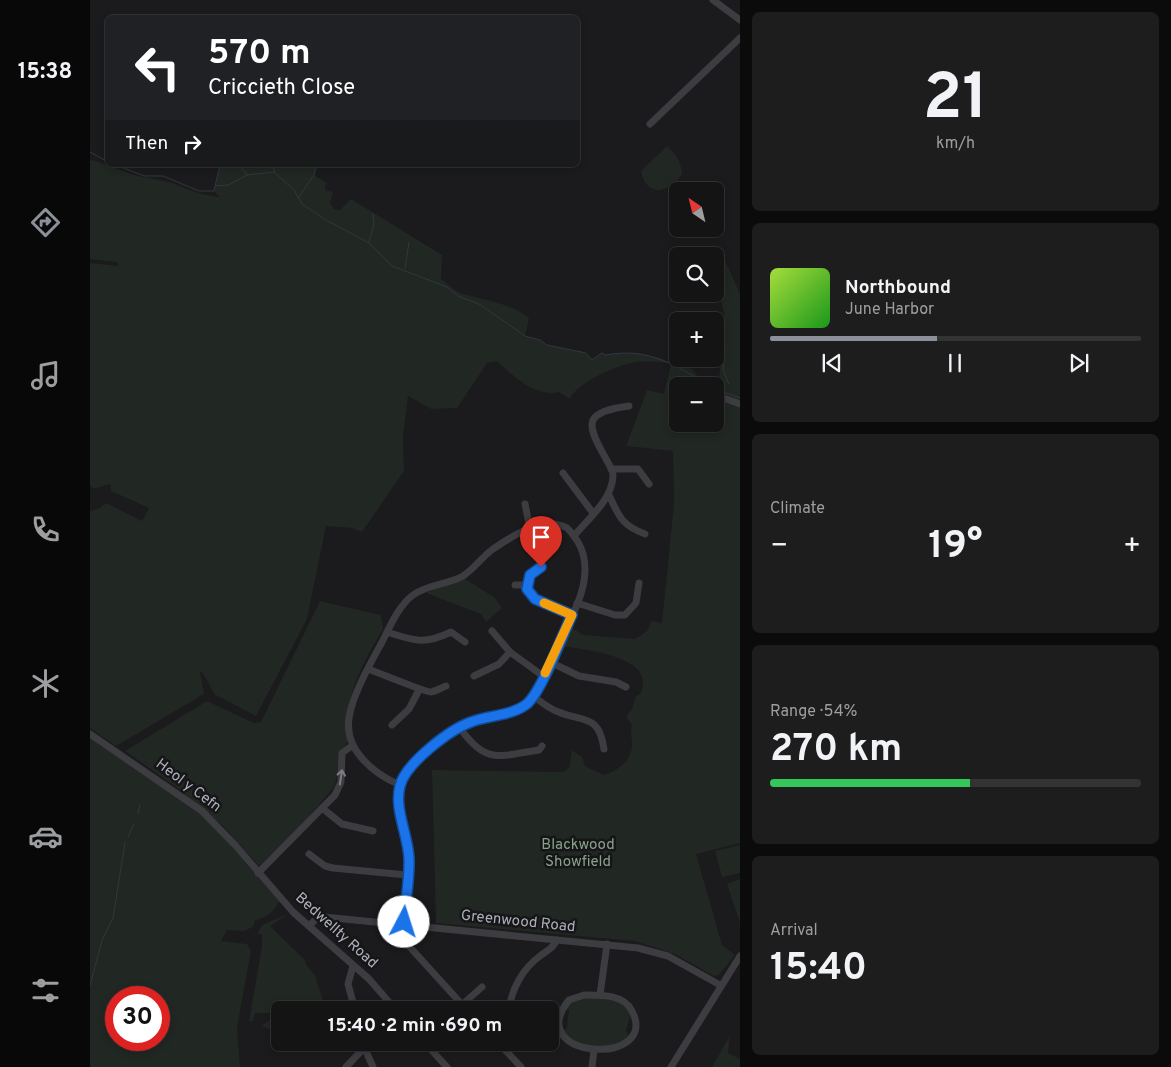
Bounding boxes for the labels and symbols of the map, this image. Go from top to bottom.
north arrow [669,182,724,238]
pin [520,516,562,567]
street label: Heol y Cefn [151,755,225,817]
one-way arrow [337,769,347,785]
park label: Blackwood Showfield [541,836,615,872]
street label: Bedwellty Road [291,889,381,973]
position arrow [377,895,429,947]
street label: Greenwood Road [460,907,576,937]
speed limit sign: 30 [105,986,170,1051]

